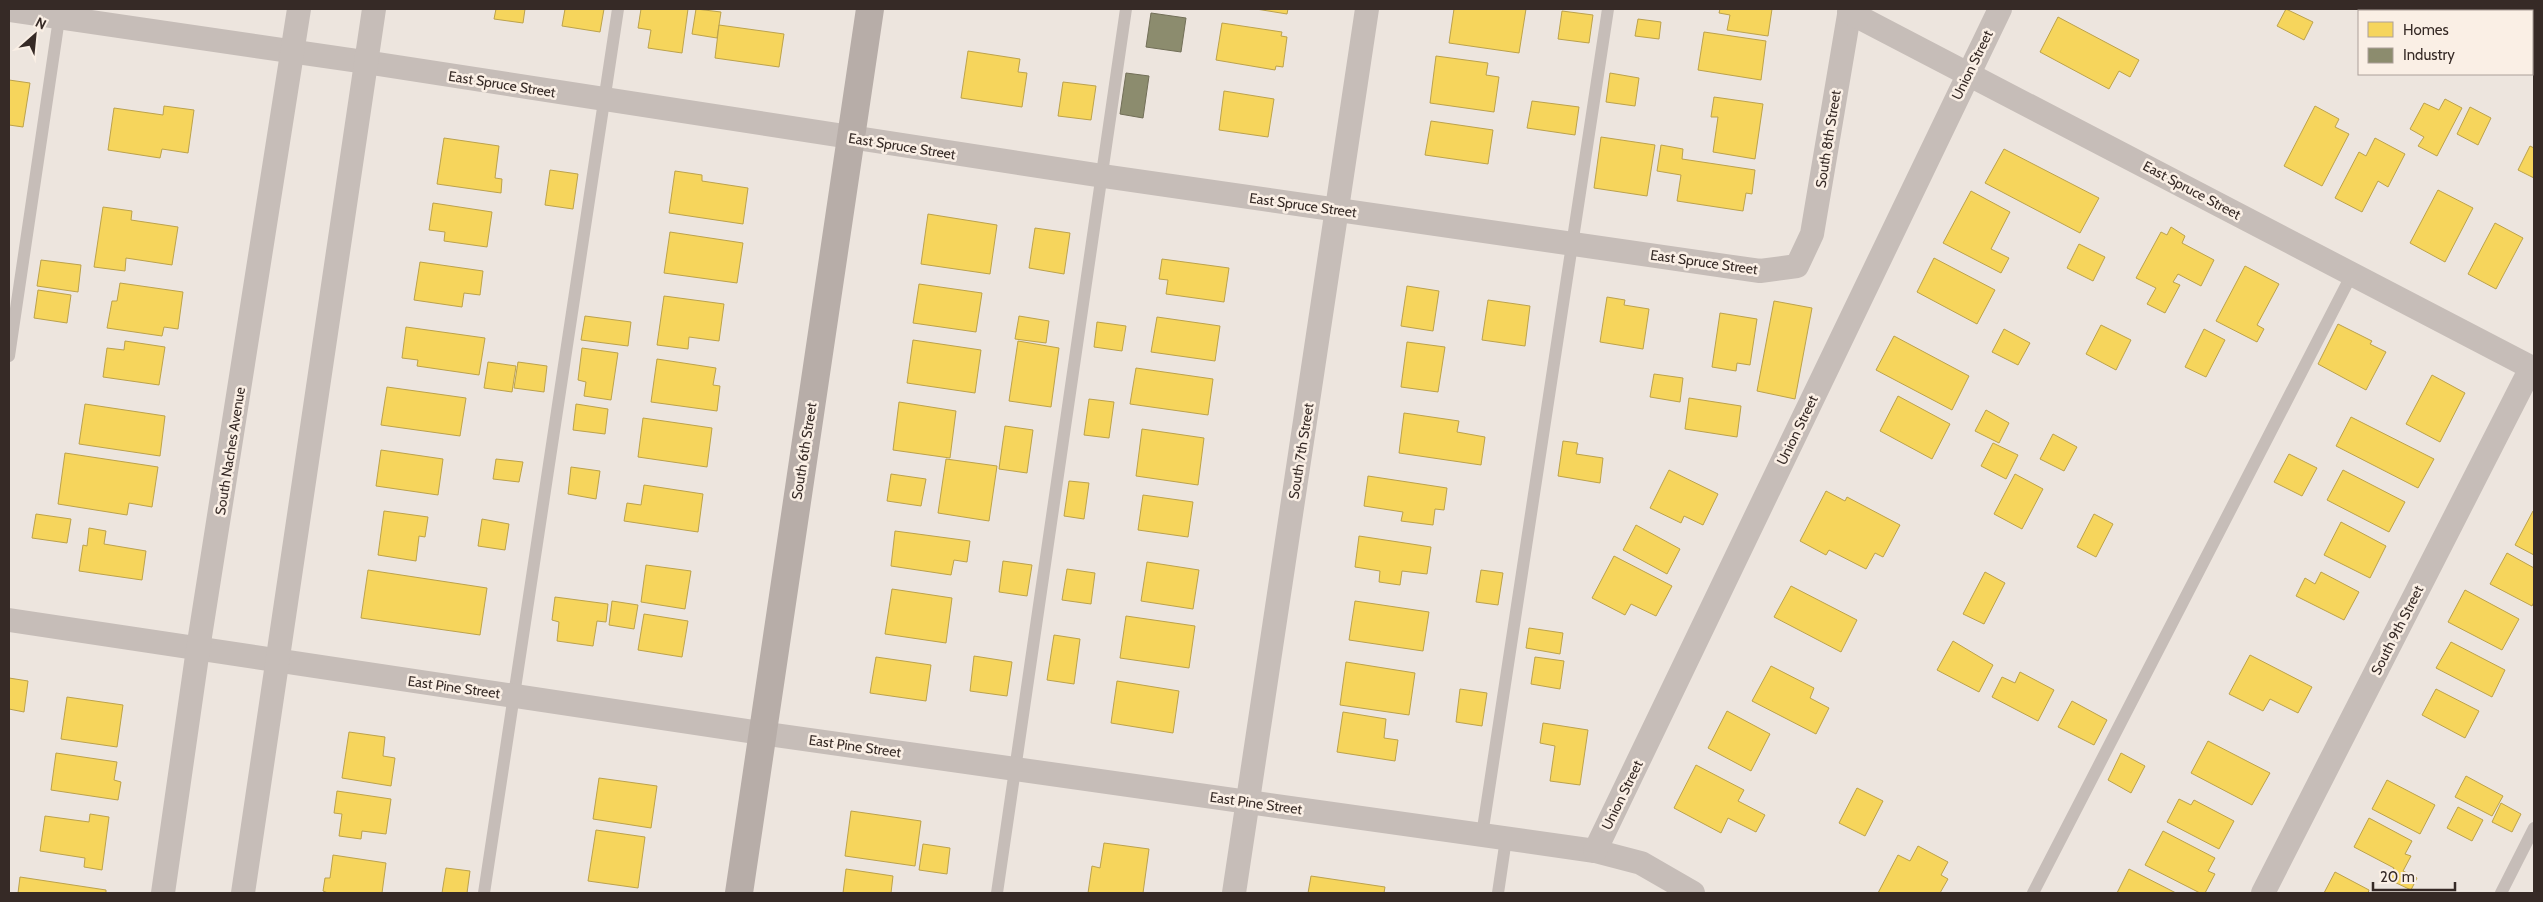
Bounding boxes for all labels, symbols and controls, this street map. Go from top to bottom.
north arrow [10,10,60,60]
legend [2358,10,2533,75]
text: N [32,13,49,34]
text: Homes [2403,21,2449,39]
street label: Union Street [1947,27,1997,103]
text: Industry [2403,46,2455,64]
street label: East Spruce Street [447,67,557,101]
street label: South 8th Street [1811,89,1845,189]
street label: East Spruce Street [847,129,957,163]
street label: East Spruce Street [2140,157,2244,224]
street label: East Spruce Street [1248,189,1358,221]
street label: East Spruce Street [1649,246,1759,278]
street label: South Naches Avenue [211,386,249,516]
street label: Union Street [1772,392,1822,468]
street label: South 6th Street [787,401,821,501]
street label: South 7th Street [1285,401,1318,500]
street label: South 9th Street [2367,582,2427,678]
street label: East Pine Street [407,672,502,702]
street label: East Pine Street [808,731,903,761]
street label: Union Street [1597,757,1647,833]
street label: East Pine Street [1209,788,1304,818]
scale bar [2373,860,2456,892]
text: 20 m [2380,868,2415,886]

